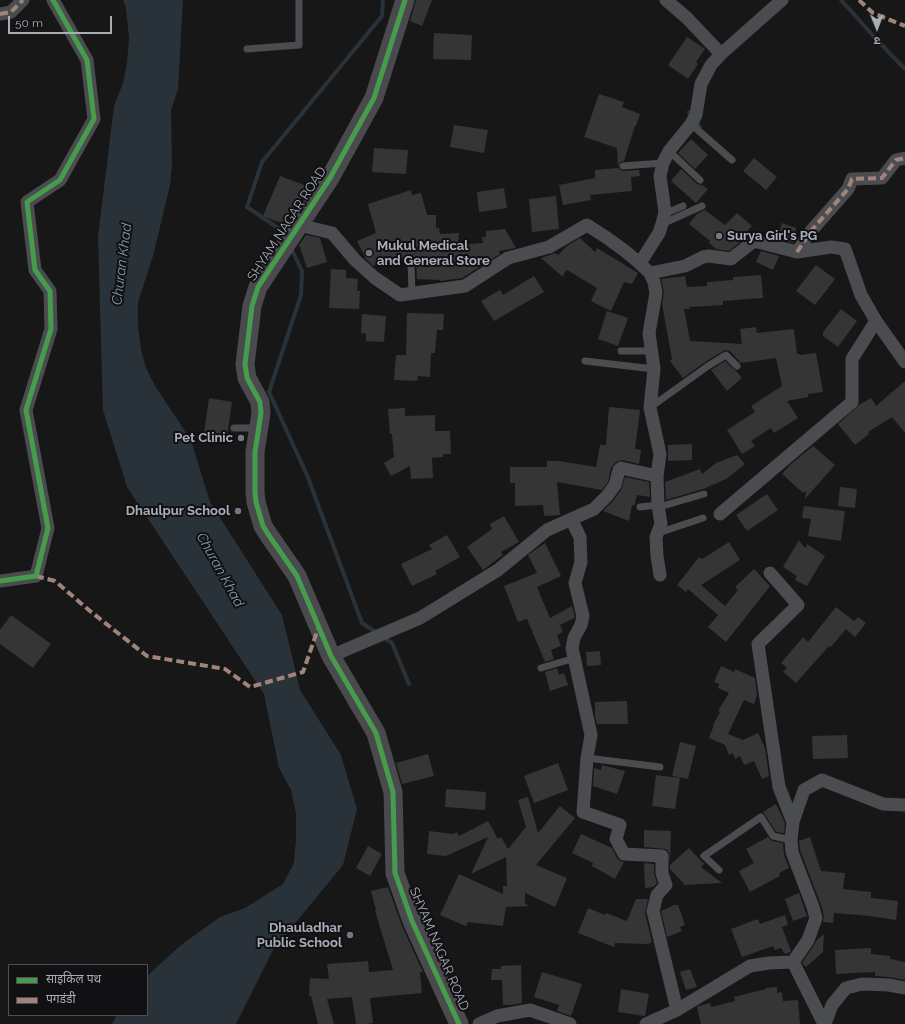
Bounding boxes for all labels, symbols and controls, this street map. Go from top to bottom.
scale bar [10,8,114,34]
north arrow [857,8,897,48]
text: 50 m [15,16,43,30]
text: उ [874,34,881,47]
street label: SHYAM NAGAR ROAD [244,164,330,284]
water label: Churan Khad [109,222,135,306]
place label: Surya Girl's PG [727,228,817,244]
marker: Surya Girl's PG [714,231,724,241]
place label: Mukul Medical and General Store [377,238,490,269]
marker: Mukul Medical and General Store [364,248,374,258]
place label: Pet Clinic [174,430,233,446]
marker: Pet Clinic [236,433,246,443]
place label: Dhaulpur School [126,503,230,519]
marker: Dhaulpur School [233,506,243,516]
water label: Churan Khad [193,530,247,610]
street label: SHYAM NAGAR ROAD [406,885,472,1013]
place label: Dhauladhar Public School [257,920,342,951]
marker: Dhauladhar Public School [345,930,355,940]
legend [8,964,148,1016]
text: साइकिल पथ [46,972,101,986]
text: पगडंडी [46,992,76,1006]

